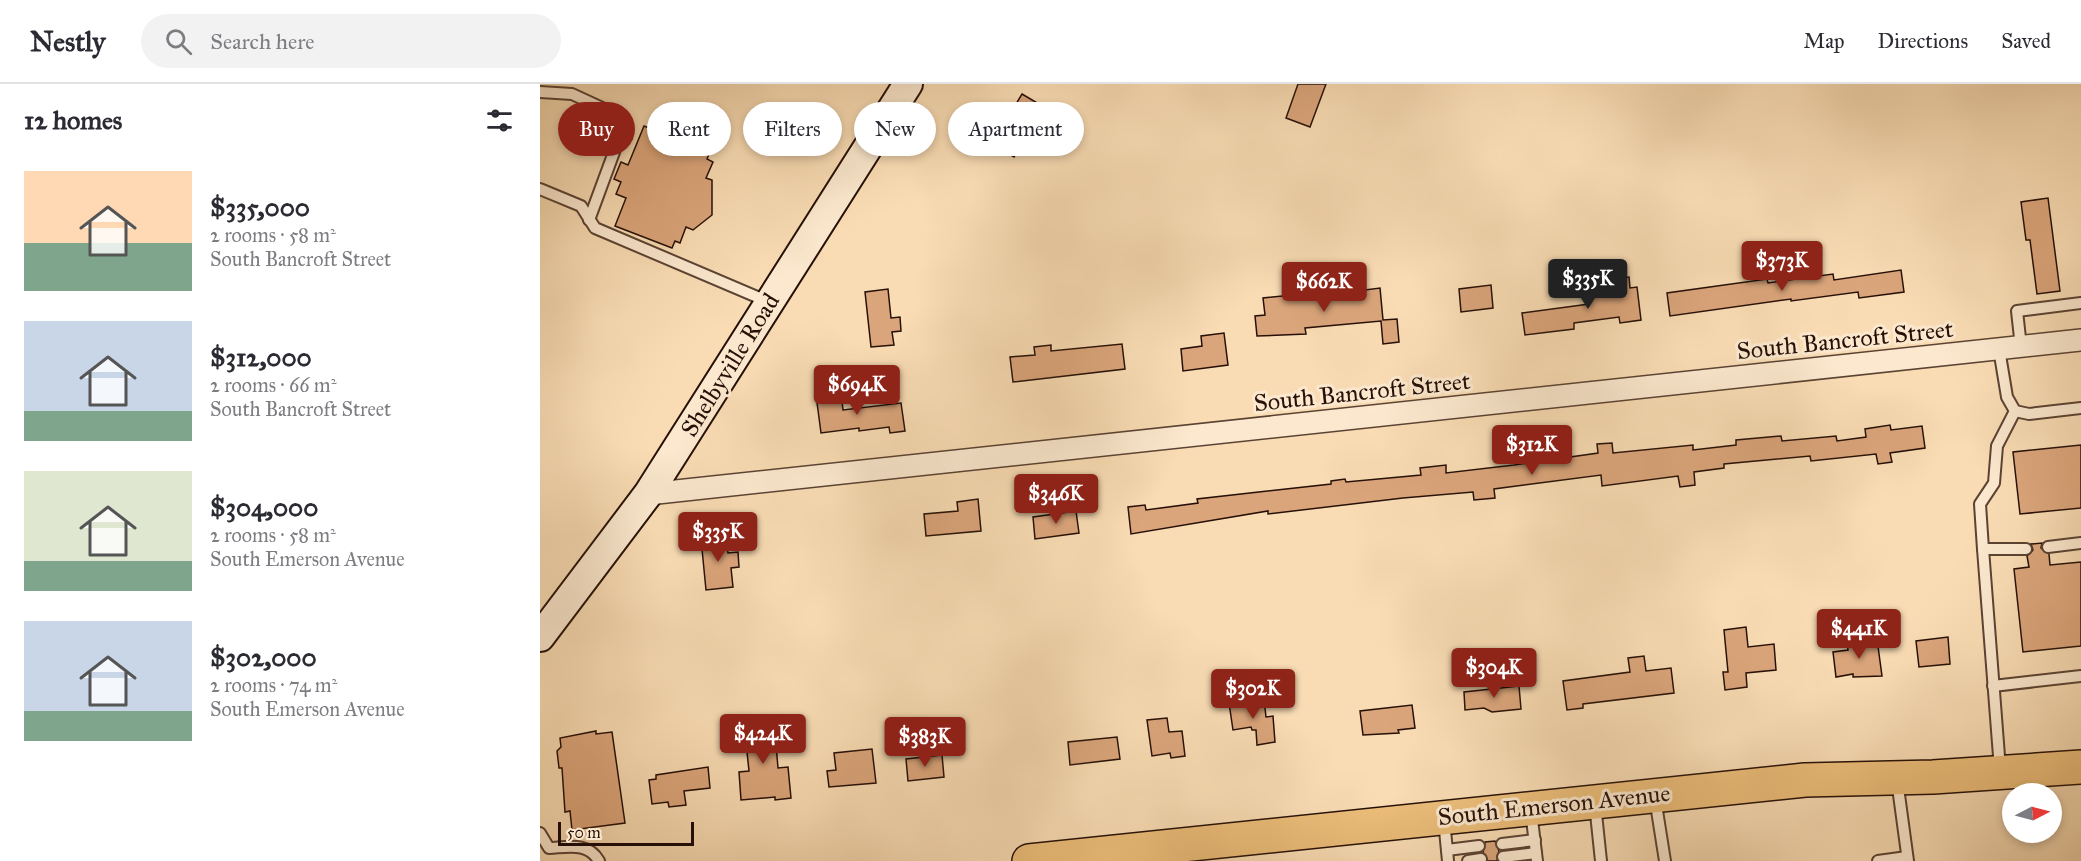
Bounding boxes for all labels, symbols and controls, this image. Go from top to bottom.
search box [141,14,561,68]
text: Nestly [30,24,105,59]
icon: search [162,25,195,58]
text: Search here [210,28,314,55]
text: Map [1804,28,1845,54]
text: Directions [1878,28,1968,54]
text: Saved [2001,28,2051,54]
chip: Buy [558,102,635,156]
chip: Rent [647,102,731,156]
chip: Filters [743,102,842,156]
chip: New [854,102,936,156]
chip: Apartment [948,102,1084,156]
text: 12 homes [24,104,122,136]
icon: filters [483,104,516,137]
text: $335,000 [210,191,310,223]
icon: home [72,195,144,267]
text: 2 rooms · 58 m² [210,223,336,247]
pin: $373K [1740,241,1824,292]
text: South Bancroft Street [210,247,391,271]
text: $373K [1756,248,1808,272]
pin: $335K [1546,259,1630,310]
pin: $662K [1282,262,1366,313]
text: $335K [1562,266,1614,290]
text: $662K [1296,269,1352,293]
street label: Shelbyville Road [674,288,786,442]
street label: South Bancroft Street [1735,314,1955,366]
text: $312,000 [210,341,312,373]
icon: home [72,345,144,417]
pin: $694K [815,365,899,416]
street label: South Bancroft Street [1252,366,1472,418]
text: $694K [828,372,886,396]
text: 2 rooms · 66 m² [210,373,336,397]
text: South Bancroft Street [210,397,391,421]
pin: $312K [1490,425,1574,476]
text: $312K [1506,432,1558,456]
pin: $346K [1014,474,1098,525]
text: $346K [1028,481,1084,505]
text: $304,000 [210,491,318,523]
icon: home [72,495,144,567]
pin: $335K [676,512,760,563]
text: $335K [692,519,744,543]
text: 2 rooms · 58 m² [210,523,336,547]
text: South Emerson Avenue [210,547,405,571]
pin: $441K [1817,609,1901,660]
text: $441K [1831,616,1887,640]
text: $302,000 [210,641,317,673]
icon: home [72,645,144,717]
pin: $304K [1452,648,1536,699]
text: $304K [1466,655,1522,679]
pin: $302K [1211,669,1295,720]
text: 2 rooms · 74 m² [210,673,337,697]
text: $302K [1225,676,1281,700]
text: South Emerson Avenue [210,697,405,721]
pin: $424K [721,714,805,765]
pin: $383K [883,717,967,768]
text: $424K [734,721,792,745]
text: $383K [899,724,951,748]
street label: South Emerson Avenue [1436,778,1672,832]
north arrow [2002,783,2062,843]
map controls [2002,783,2062,843]
scale bar [558,819,694,846]
text: 50 m [567,823,601,842]

